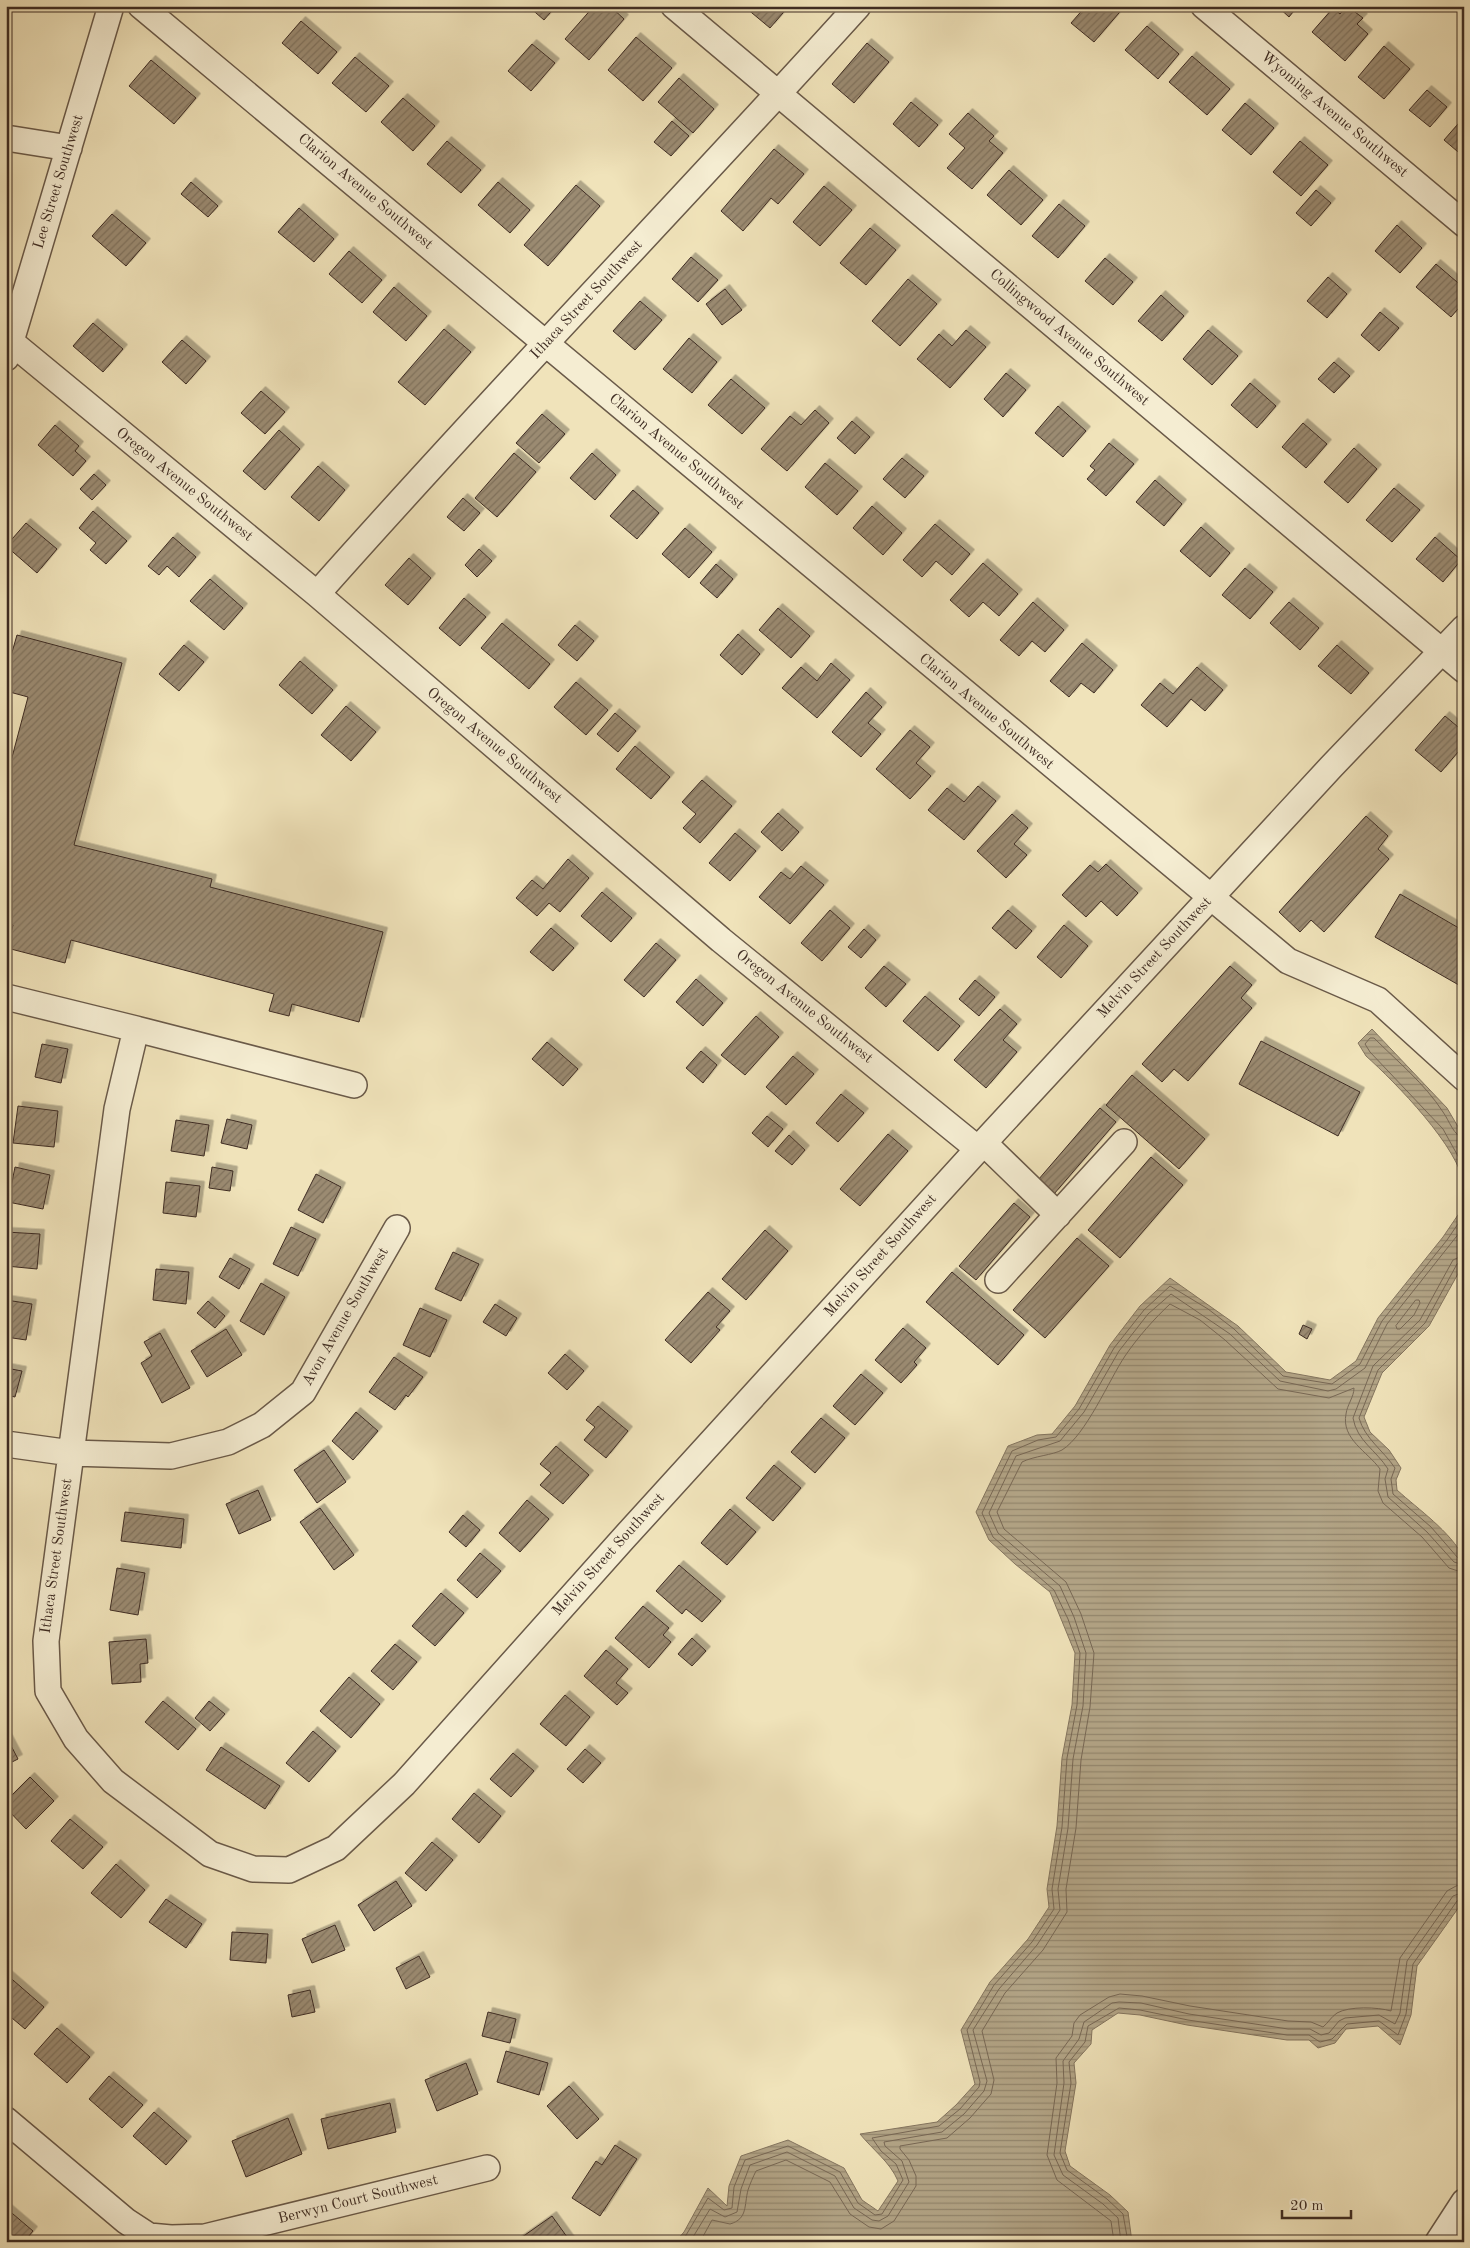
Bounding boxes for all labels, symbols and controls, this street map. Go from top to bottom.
street label: Wyoming Avenue Southwest [1258,49,1410,181]
street label: Lee Street Southwest [31,113,87,251]
street label: Clarion Avenue Southwest [295,131,435,253]
street label: Ithaca Street Southwest [528,238,646,362]
street label: Collingwood Avenue Southwest [986,267,1152,409]
street label: Clarion Avenue Southwest [606,391,746,513]
street label: Oregon Avenue Southwest [113,425,255,545]
street label: Clarion Avenue Southwest [916,651,1056,773]
street label: Oregon Avenue Southwest [424,685,564,807]
street label: Melvin Street Southwest [1095,895,1215,1021]
street label: Oregon Avenue Southwest [733,947,875,1067]
street label: Melvin Street Southwest [822,1192,940,1320]
street label: Avon Avenue Southwest [300,1245,392,1389]
street label: Ithaca Street Southwest [39,1477,75,1635]
street label: Melvin Street Southwest [550,1491,668,1619]
street label: Berwyn Court Southwest [277,2173,439,2227]
scale bar [1282,2188,1351,2220]
text: 20 m [1290,2199,1324,2214]

